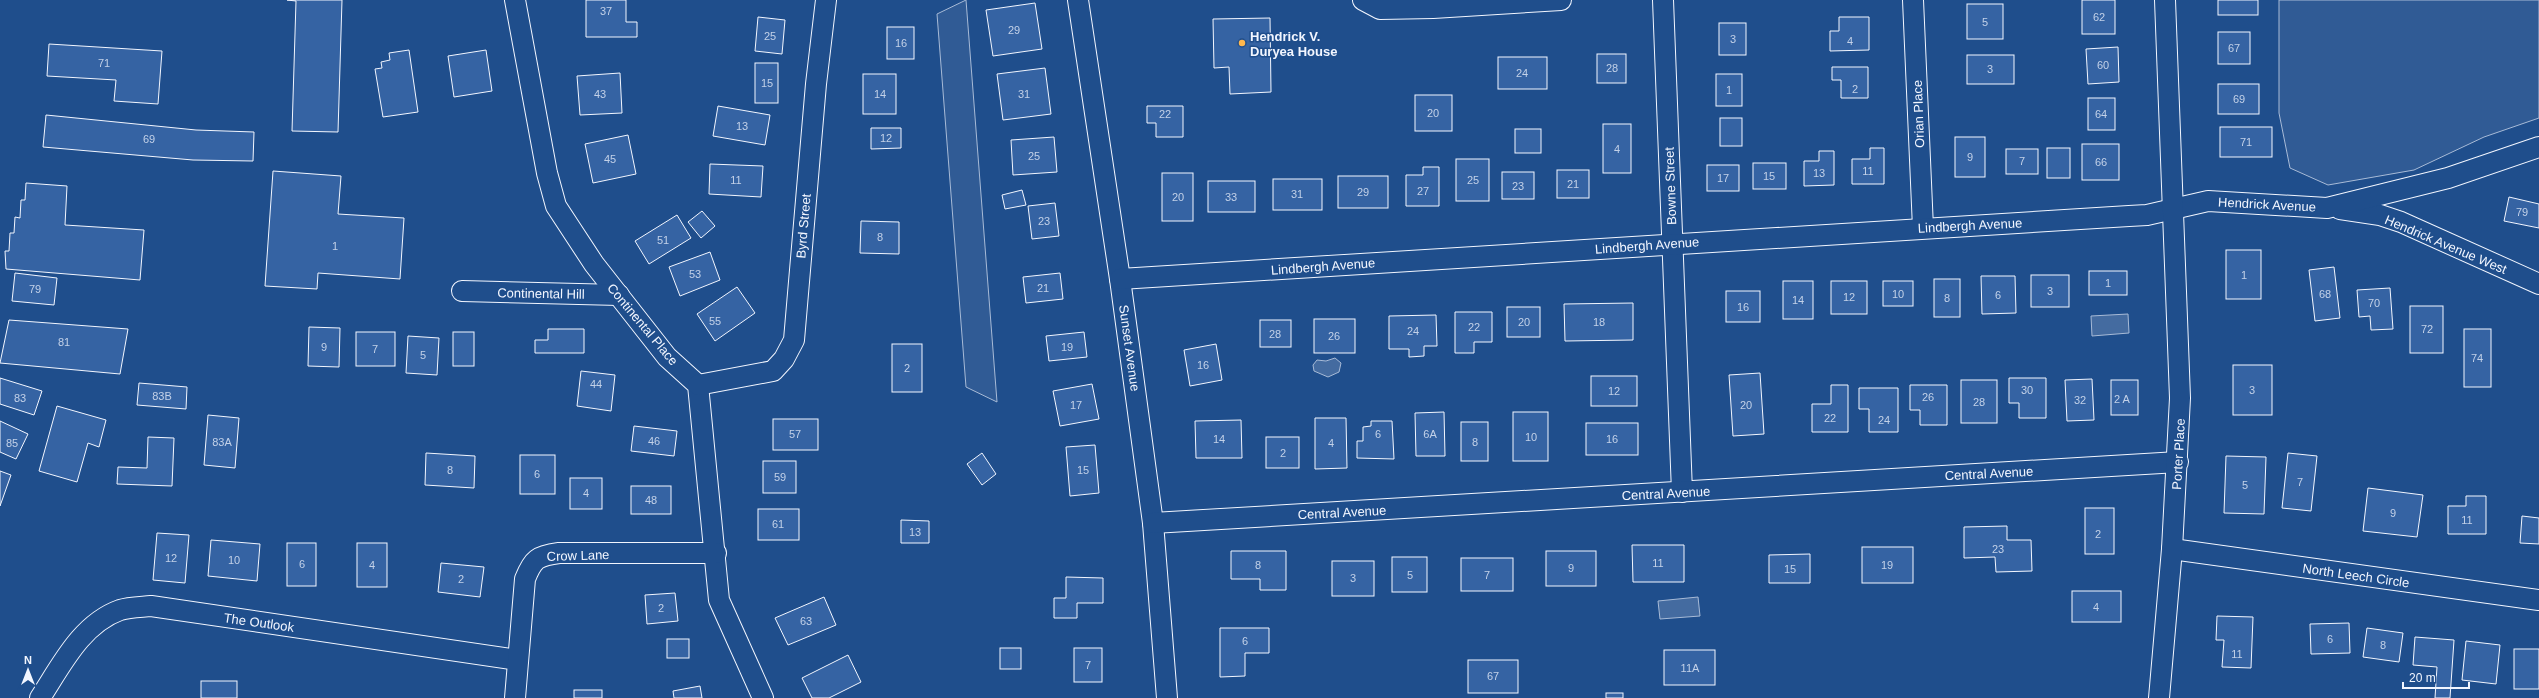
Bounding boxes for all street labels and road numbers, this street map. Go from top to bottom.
street label: Orian Place [1910,80,1927,148]
street label: Bowne Street [1662,146,1679,225]
street label: Byrd Street [793,193,814,259]
street label: Hendrick Avenue [2218,194,2316,215]
street label: Hendrick Avenue West [2383,212,2509,277]
street label: Lindbergh Avenue [1917,215,2023,236]
street label: Lindbergh Avenue [1594,234,1700,257]
street label: Lindbergh Avenue [1270,255,1376,278]
street label: Continental Place [604,280,681,368]
street label: Continental Hill [497,285,585,302]
street label: Sunset Avenue [1116,304,1143,392]
street label: Porter Place [2169,418,2188,490]
street label: Central Avenue [1944,464,2034,483]
street label: Central Avenue [1621,484,1711,503]
street label: Central Avenue [1297,503,1387,522]
street label: Crow Lane [546,547,610,564]
street label: North Leech Circle [2302,561,2410,590]
street label: The Outlook [223,610,296,635]

